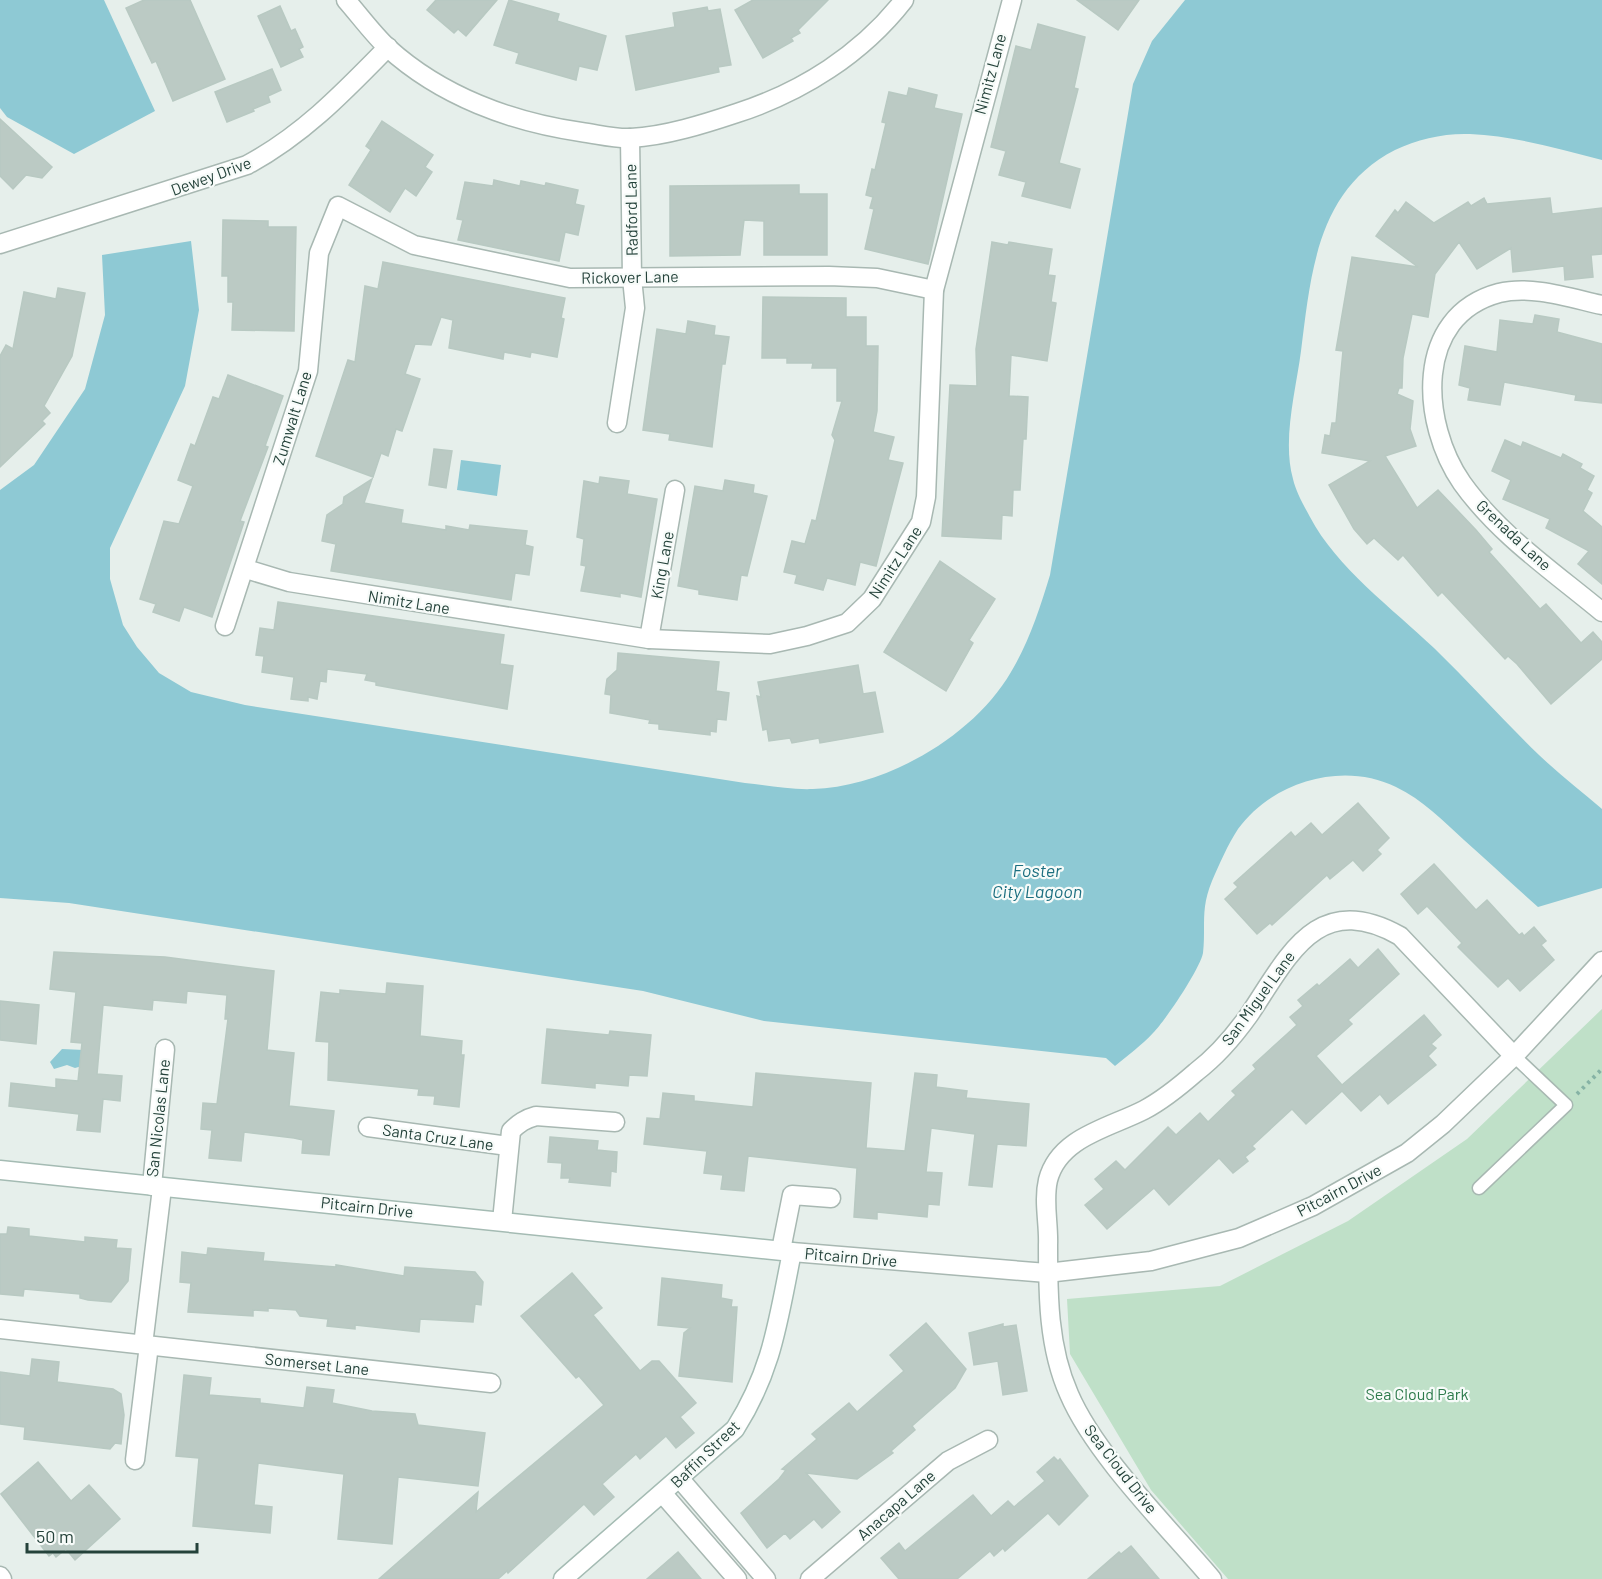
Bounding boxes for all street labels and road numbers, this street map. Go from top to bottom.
street label: Nimitz Lane [970,31,1009,116]
street label: Dewey Drive [168,152,254,199]
street label: Radford Lane [620,164,641,256]
street label: Rickover Lane [581,266,679,287]
street label: Zumwalt Lane [268,369,315,467]
street label: Grenada Lane [1473,495,1556,574]
street label: Nimitz Lane [864,522,925,602]
street label: King Lane [646,530,677,600]
street label: Nimitz Lane [367,586,451,617]
street label: San Miguel Lane [1217,947,1298,1048]
street label: San Nicolas Lane [142,1058,173,1178]
street label: Santa Cruz Lane [381,1119,495,1154]
street label: Pitcairn Drive [1293,1159,1384,1220]
street label: Pitcairn Drive [320,1192,414,1221]
street label: Pitcairn Drive [804,1243,898,1270]
street label: Somerset Lane [264,1349,370,1378]
street label: Baffin Street [666,1416,743,1491]
street label: Sea Cloud Drive [1081,1421,1162,1517]
street label: Anacapa Lane [853,1465,939,1544]

